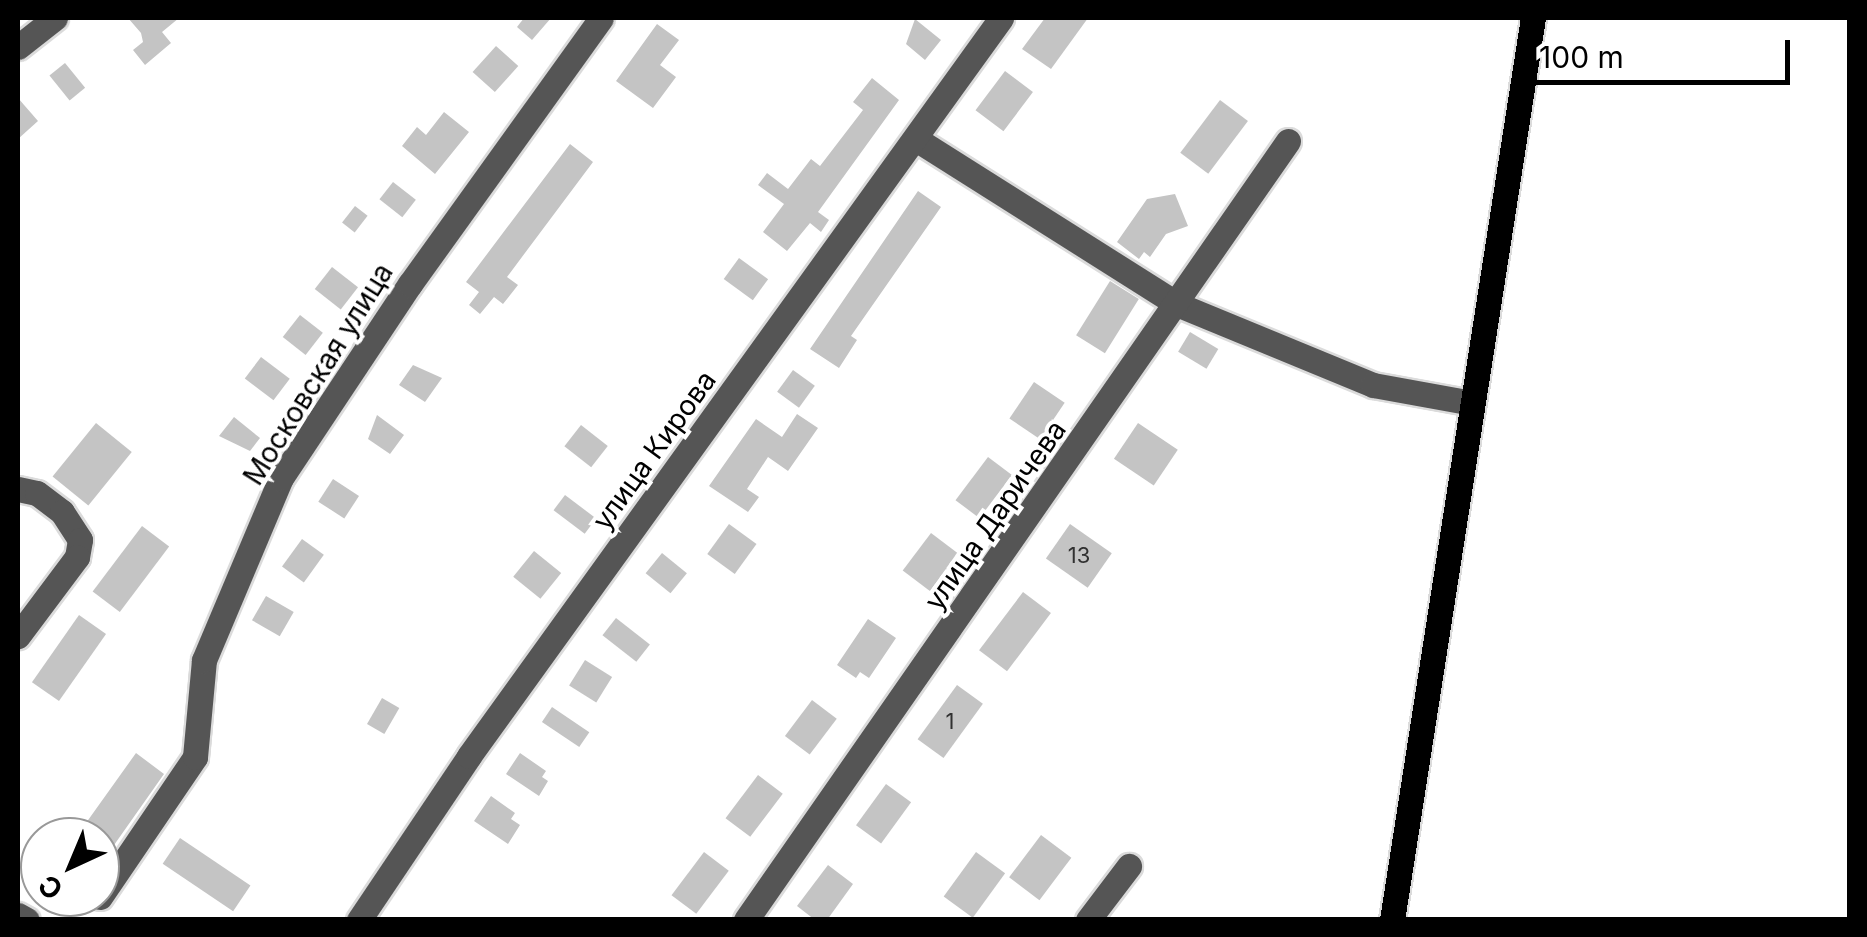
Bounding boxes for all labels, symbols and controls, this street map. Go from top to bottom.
scale bar [1527,20,1794,82]
text: 100 m [1539,39,1624,75]
street label: Московская улица [236,257,400,491]
street label: улица Кирова [585,364,723,536]
street label: улица Даричева [917,414,1073,616]
house number: 13 [1068,543,1090,569]
house number: 1 [946,709,954,735]
north arrow [20,817,120,917]
text: С [31,868,70,907]

